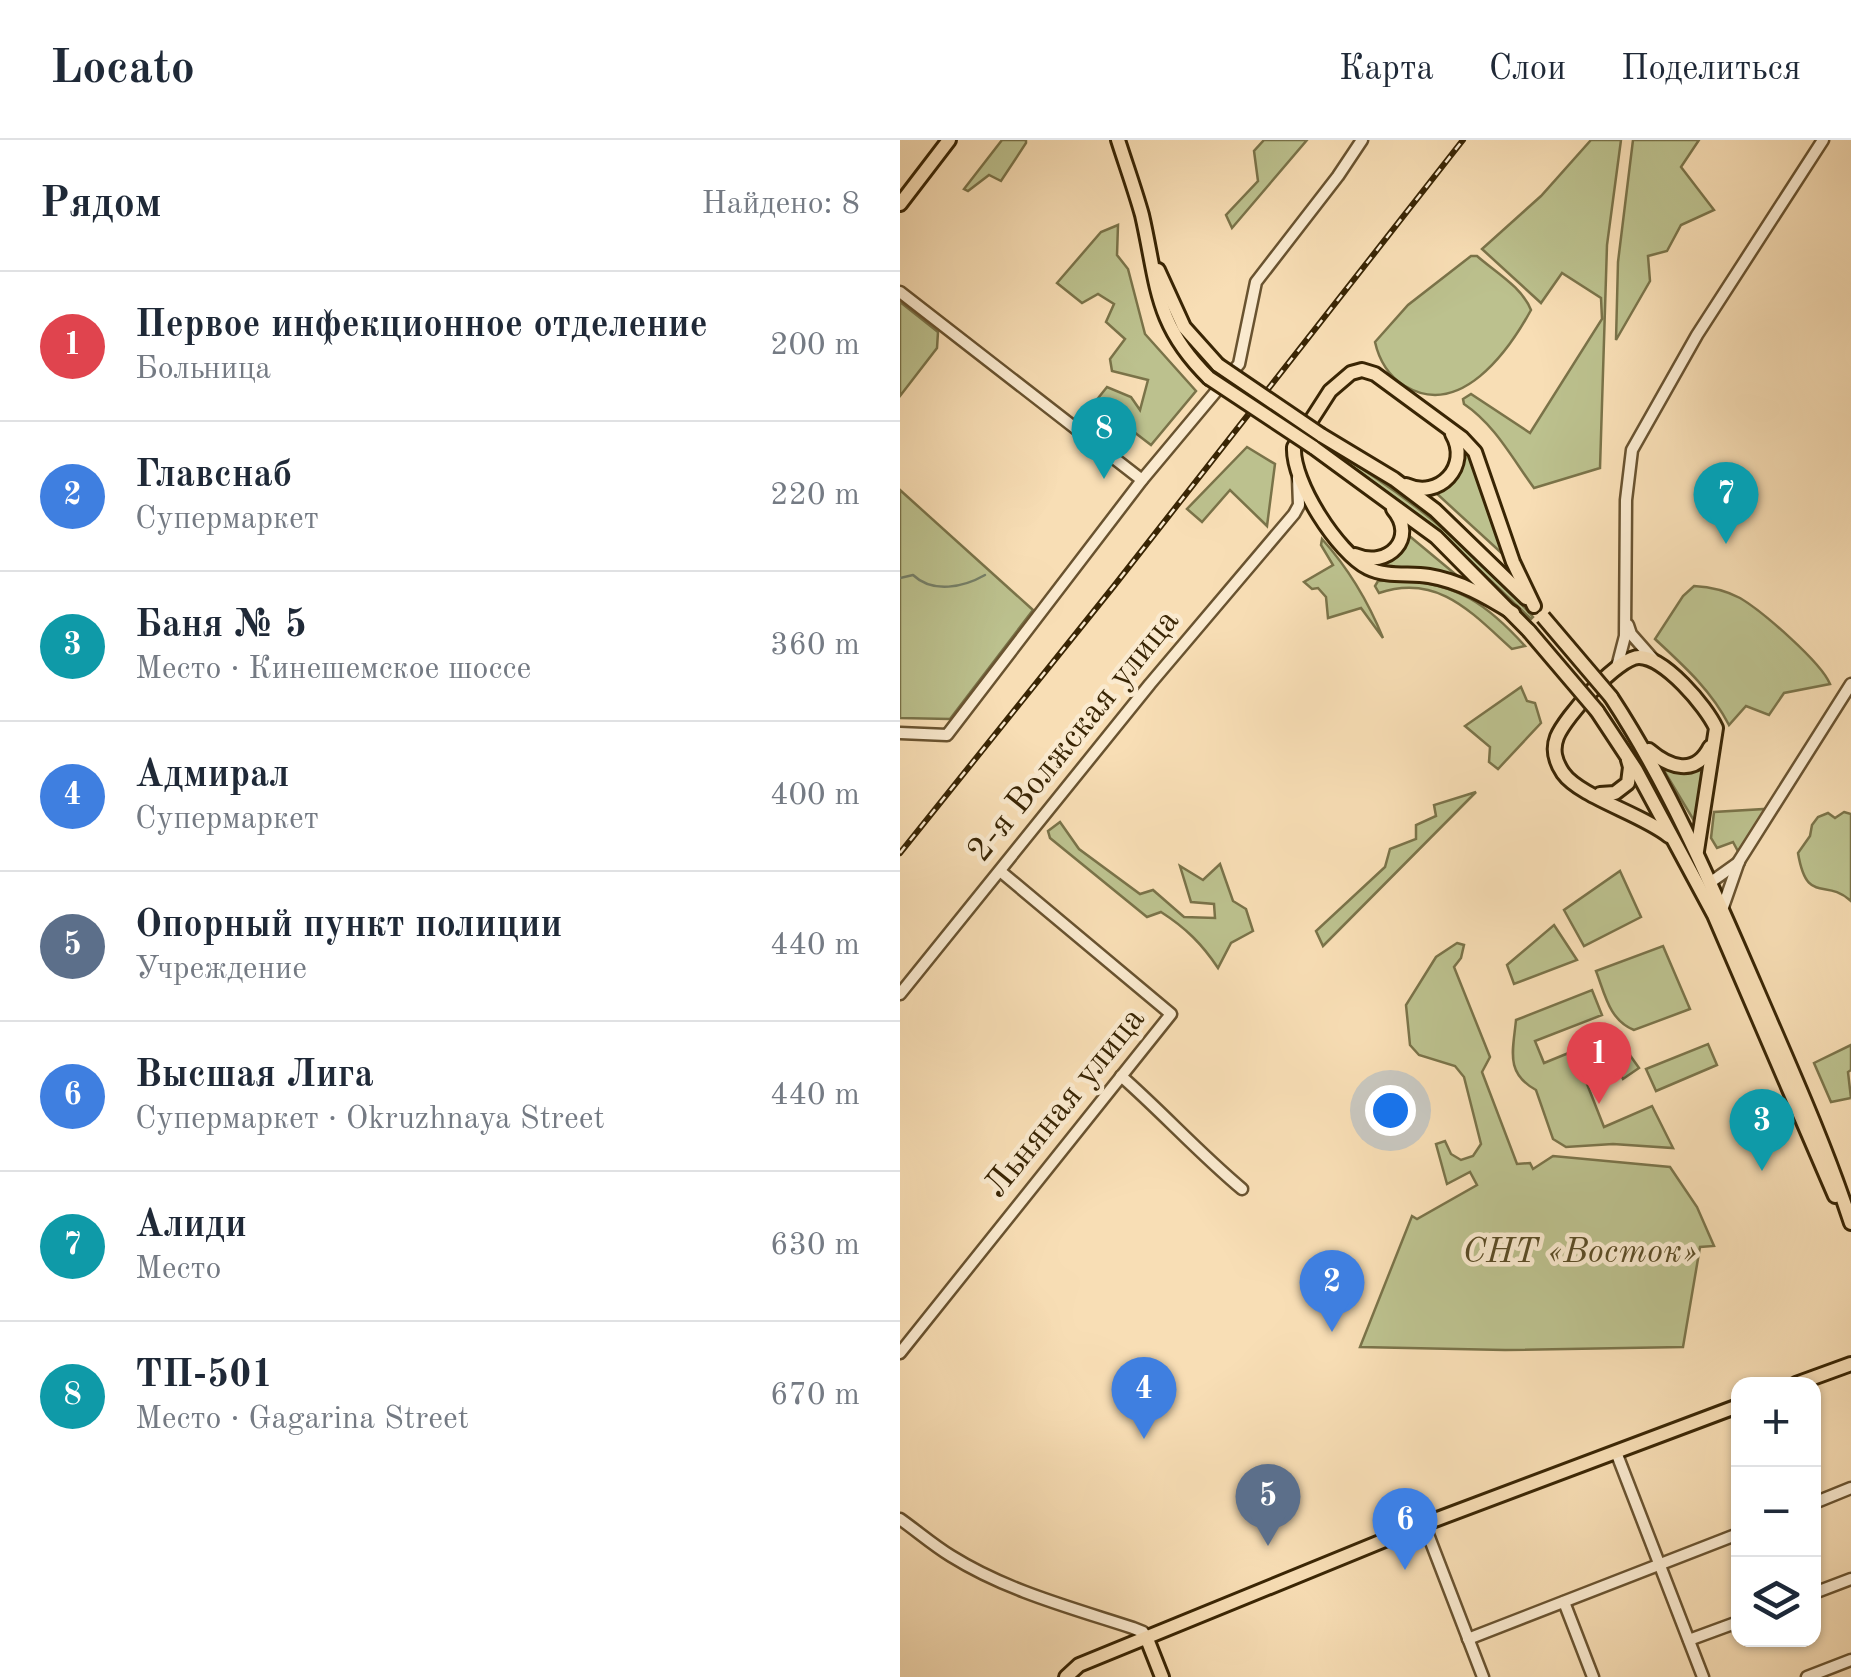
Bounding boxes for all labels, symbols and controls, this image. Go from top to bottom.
text: Locato [50,45,195,93]
text: Карта [1339,52,1434,87]
text: Слои [1489,52,1566,87]
text: Поделиться [1621,52,1801,87]
text: Рядом [40,184,162,226]
text: Найдено: 8 [701,189,860,221]
text: Первое инфекционное отделение [135,307,708,345]
text: 1 [63,330,82,362]
text: 200 m [770,330,860,362]
text: Больница [135,354,271,386]
pin: 8 [1072,396,1136,479]
text: Главснаб [135,457,292,495]
pin: 7 [1694,462,1758,544]
text: 2 [63,480,82,512]
text: 220 m [770,480,860,512]
text: Супермаркет [135,504,319,536]
street label: 2-я Волжская улица [962,603,1186,869]
text: Баня № 5 [135,607,307,645]
text: 3 [63,630,82,662]
text: 360 m [770,630,860,662]
text: Место · Кинешемское шоссе [135,654,531,686]
text: Адмирал [135,757,289,795]
text: 4 [63,780,82,812]
text: 400 m [770,780,860,812]
text: Супермаркет [135,804,319,836]
text: Опорный пункт полиции [135,907,562,945]
text: 5 [63,930,82,962]
text: 440 m [770,930,860,962]
text: Учреждение [135,954,307,986]
street label: Льняная улица [978,1001,1152,1205]
pin: 1 [1566,1022,1632,1104]
text: Высшая Лига [135,1057,374,1095]
text: 6 [63,1080,82,1112]
text: 440 m [770,1080,860,1112]
your location [1365,1085,1416,1136]
pin: 3 [1730,1088,1794,1171]
text: Супермаркет · Okruzhnaya Street [135,1104,605,1136]
text: Алиди [135,1207,247,1245]
text: 7 [63,1230,82,1262]
text: 630 m [770,1230,860,1262]
park label: СНТ «Восток» [1463,1235,1697,1270]
pin: 2 [1300,1250,1364,1332]
text: Место [135,1254,221,1286]
pin: 4 [1112,1356,1176,1439]
text: ТП-501 [135,1357,273,1395]
map controls [1731,1377,1821,1647]
button: + [1731,1377,1821,1467]
text: 8 [63,1380,82,1412]
text: 670 m [770,1380,860,1412]
text: Место · Gagarina Street [135,1404,469,1436]
pin: 5 [1236,1464,1300,1546]
button: − [1731,1467,1821,1557]
pin: 6 [1372,1488,1438,1570]
button: layers [1731,1557,1821,1647]

